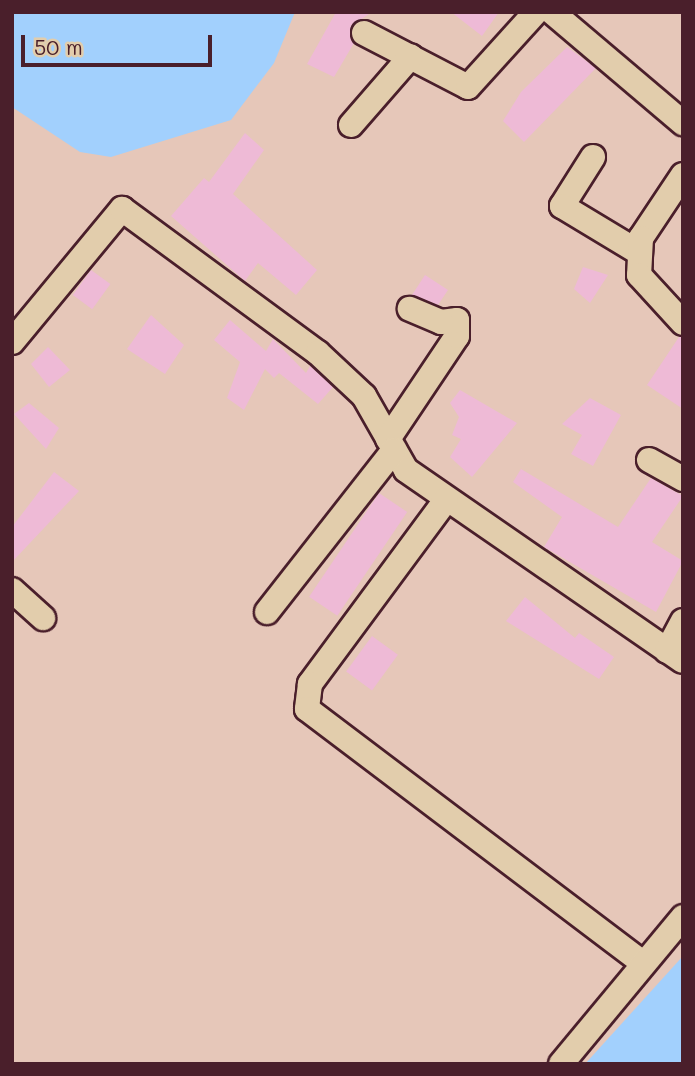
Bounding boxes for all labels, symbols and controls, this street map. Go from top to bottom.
scale bar [24,21,215,65]
text: 50 m [34,33,83,60]

